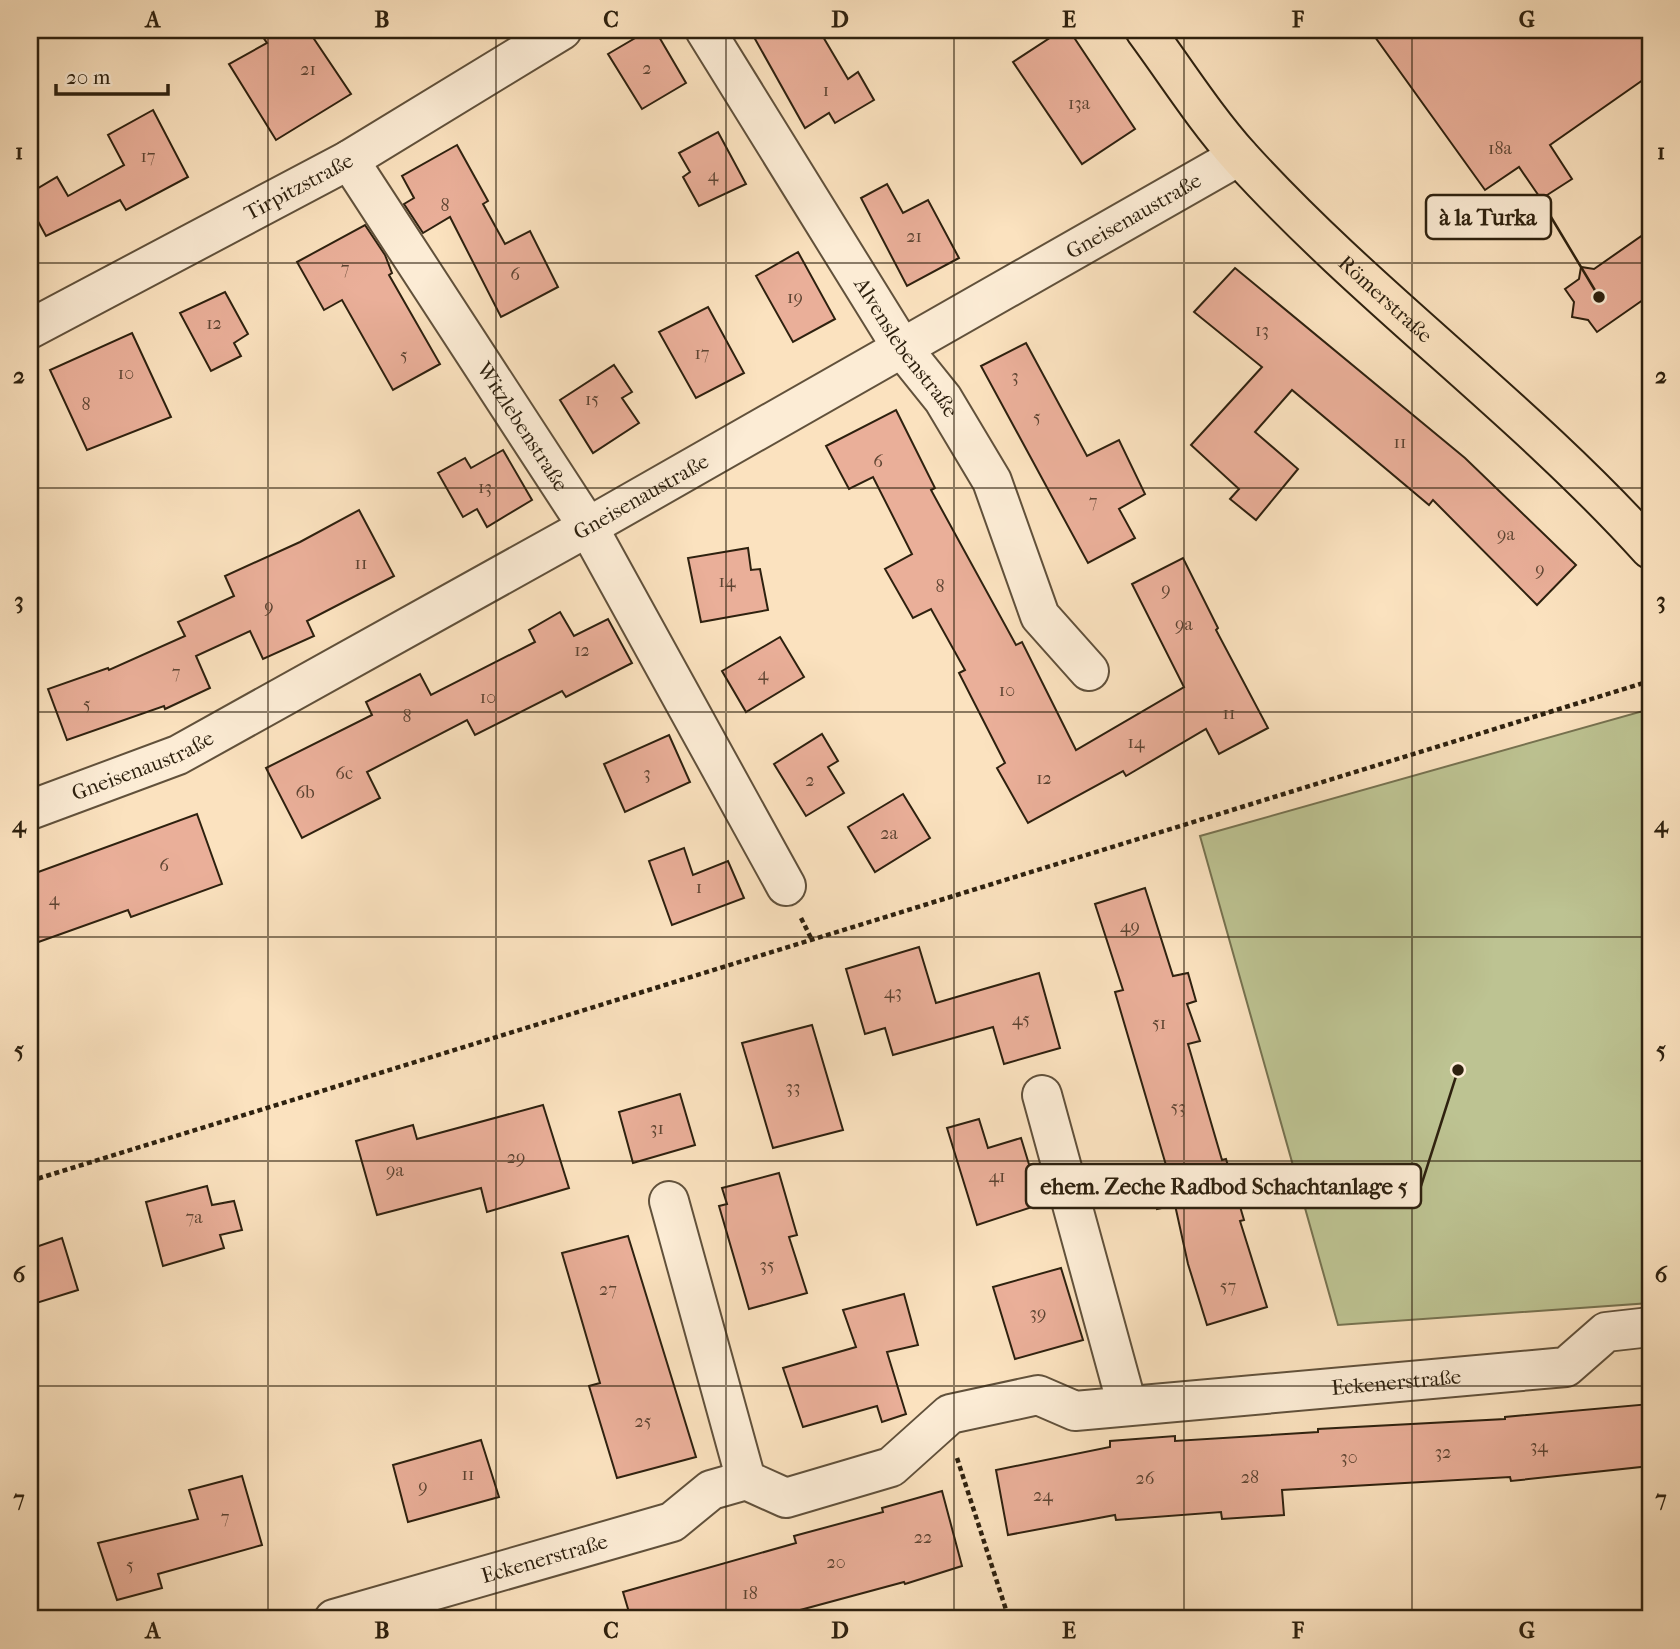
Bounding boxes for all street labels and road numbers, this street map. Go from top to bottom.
street label: Tirpitzstraße [240,148,357,225]
street label: Gneisenaustraße [1062,168,1205,264]
street label: Römerstraße [1334,251,1437,348]
street label: Alvenslebenstraße [849,272,963,421]
street label: Witzlebenstraße [471,357,573,495]
street label: Gneisenaustraße [569,449,713,545]
street label: Gneisenaustraße [68,726,218,805]
street label: Eckenerstraße [1330,1364,1462,1400]
street label: Eckenerstraße [479,1529,610,1588]

